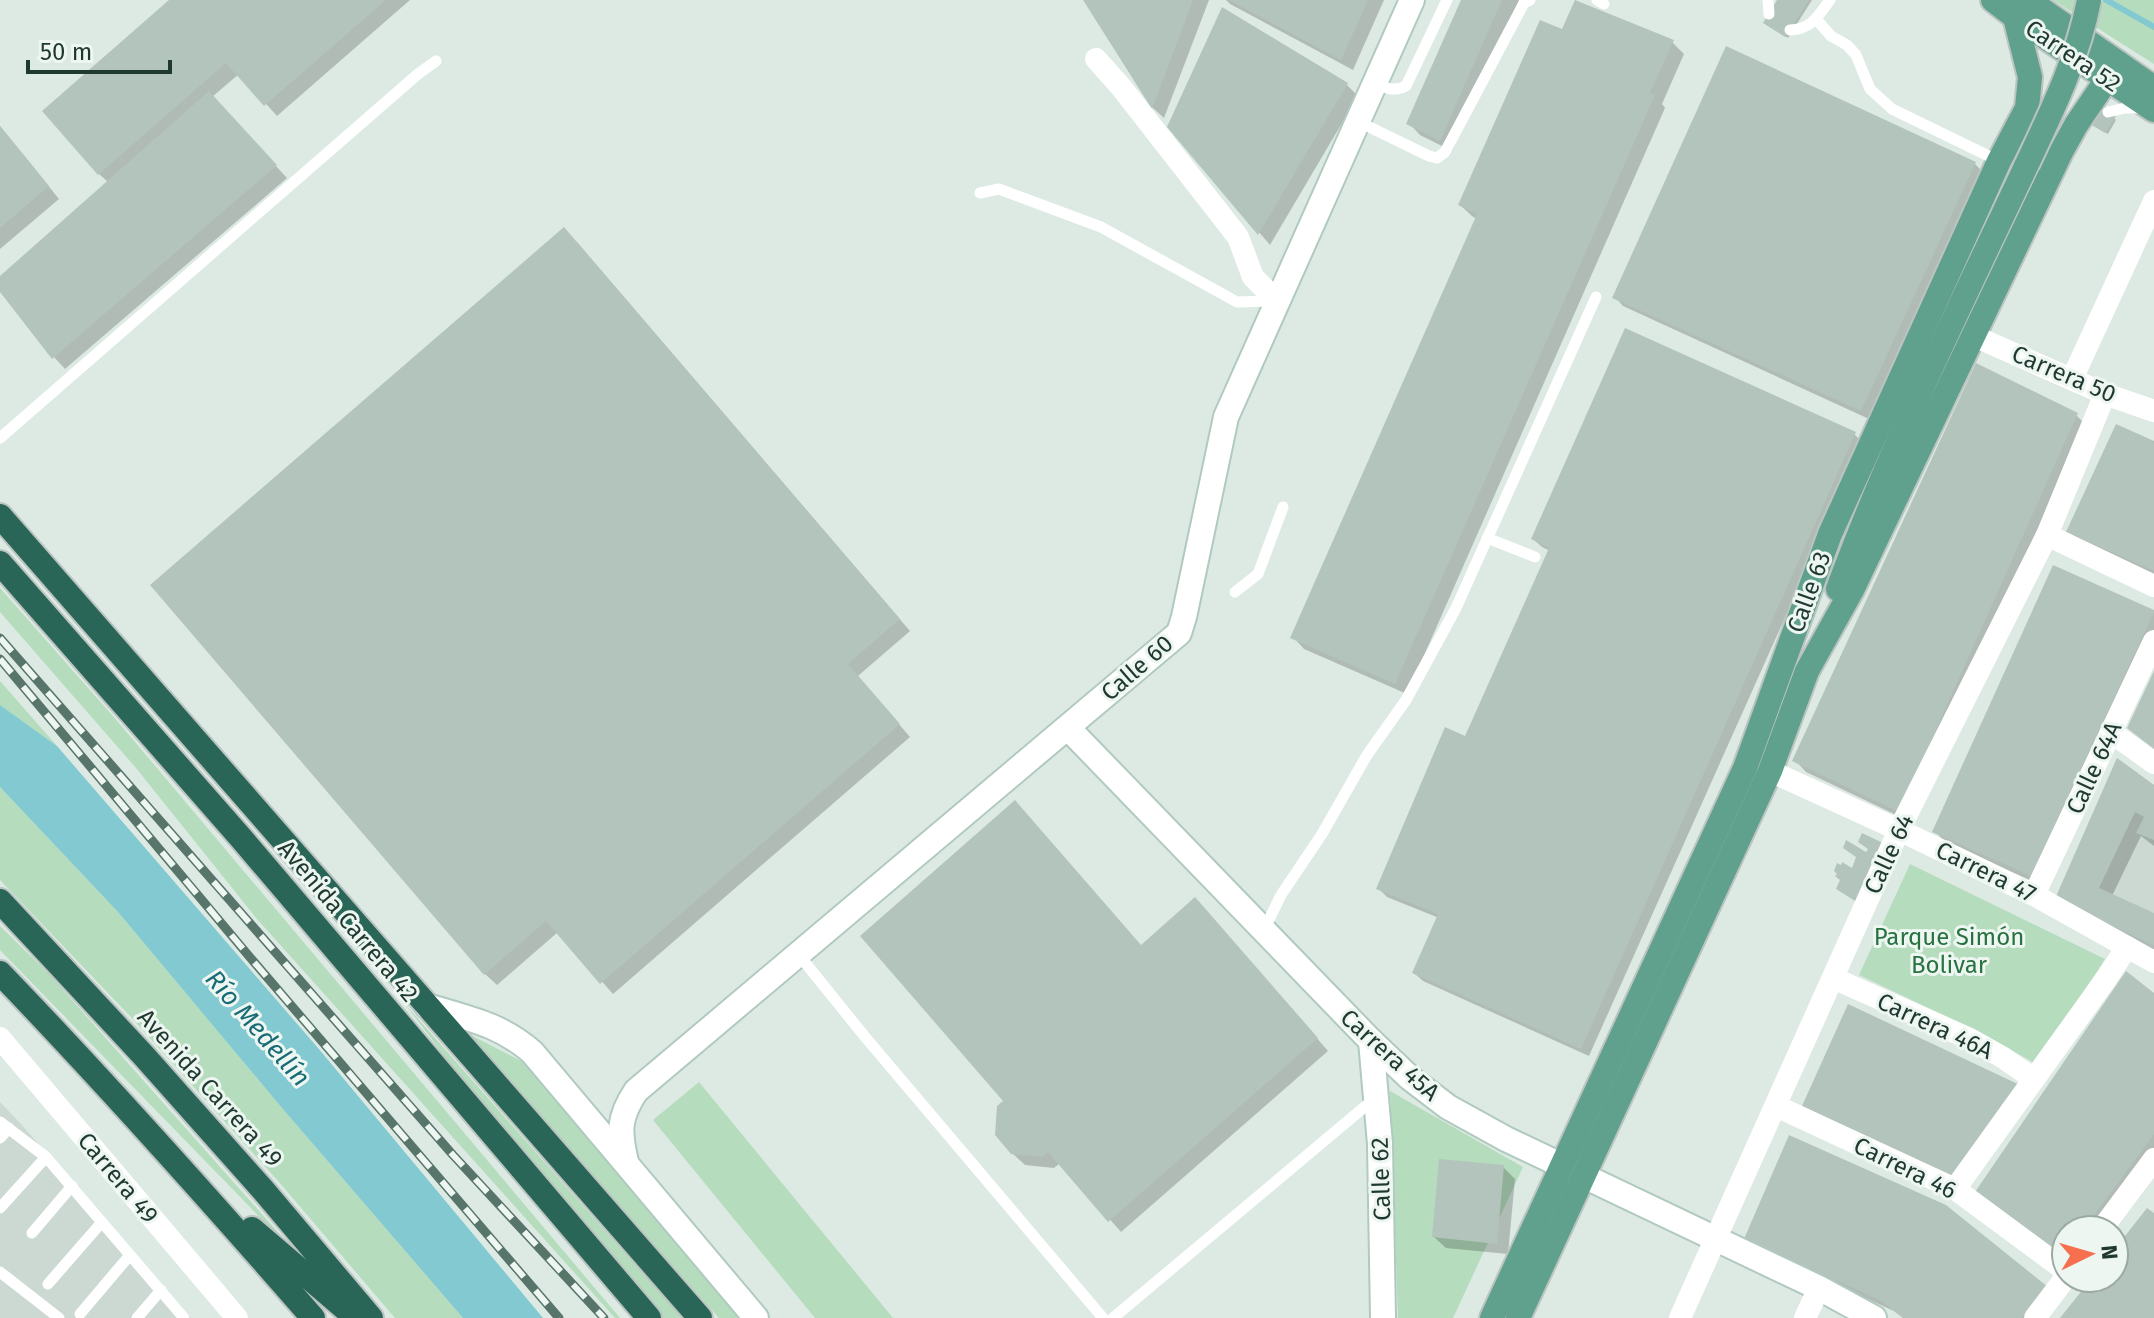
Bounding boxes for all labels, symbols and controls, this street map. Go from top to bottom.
street label: Carrera 52 [2020,14,2126,98]
scale bar [28,24,170,74]
text: 50 m [40,38,92,66]
street label: Carrera 50 [2008,340,2120,408]
street label: Calle 63 [1781,548,1837,636]
street label: Calle 60 [1096,629,1178,707]
street label: Calle 64A [2060,717,2128,819]
street label: Calle 64 [1858,809,1920,898]
street label: Avenida Carrera 42 [272,835,424,1007]
street label: Carrera 47 [1931,836,2041,908]
park label: Parque Simón Bolivar [1874,923,2024,979]
water label: Río Medellín [199,964,317,1093]
street label: Carrera 46A [1873,987,1997,1065]
street label: Avenida Carrera 49 [132,1003,288,1173]
street label: Carrera 45A [1335,1003,1445,1107]
street label: Carrera 49 [72,1127,164,1229]
street label: Carrera 46 [1849,1131,1961,1205]
street label: Calle 62 [1366,1137,1396,1221]
north arrow [2050,1214,2130,1294]
text: N [2095,1244,2124,1261]

